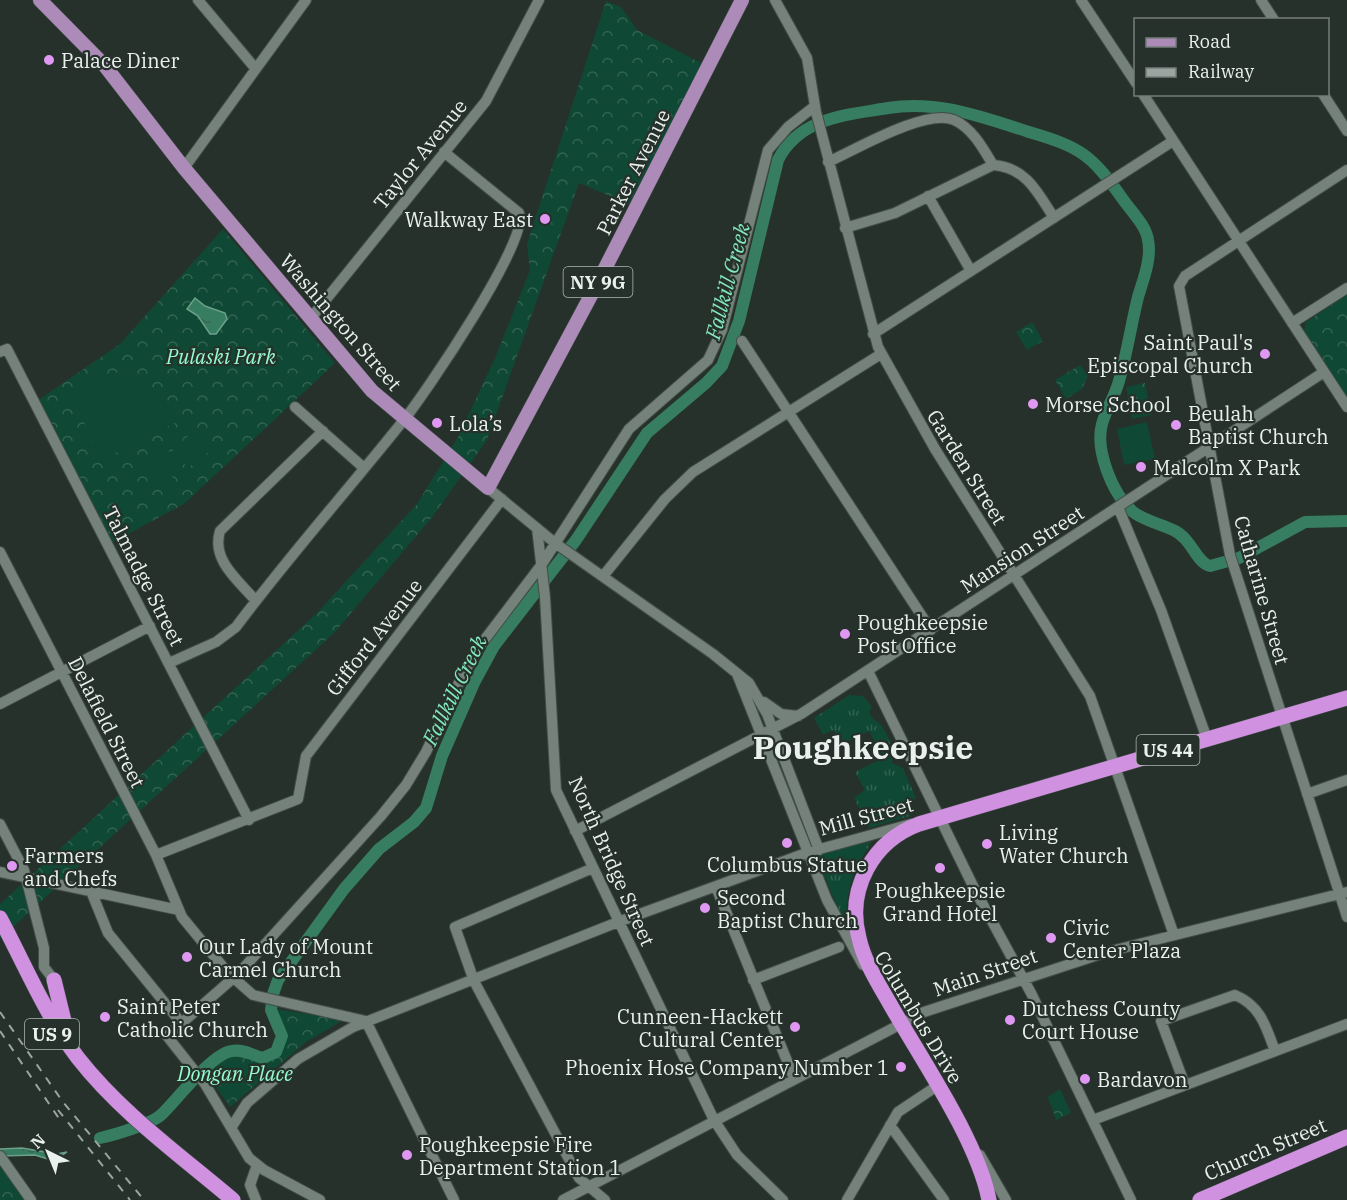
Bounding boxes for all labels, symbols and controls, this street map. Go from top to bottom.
legend [1134,18,1329,96]
text: Road [1188,30,1231,53]
place label: Palace Diner [61,47,179,74]
marker: Palace Diner [42,53,56,67]
text: Railway [1188,60,1254,83]
street label: Taylor Avenue [367,93,473,215]
street label: Parker Avenue [590,104,676,240]
place label: Walkway East [404,206,533,233]
marker: Walkway East [538,212,552,226]
water label: Fallkill Creek [698,219,756,343]
street label: Washington Street [274,248,408,396]
road number: NY 9G [564,267,632,297]
place label: Saint Paul's Episcopal Church [1087,329,1253,379]
park label: Pulaski Park [165,343,276,370]
marker: Saint Paul's Episcopal Church [1258,347,1272,361]
place label: Morse School [1045,391,1171,418]
marker: Morse School [1026,397,1040,411]
place label: Beulah Baptist Church [1188,400,1329,450]
street label: Garden Street [921,404,1013,530]
place label: Lola’s [449,410,502,437]
marker: Lola’s [430,416,444,430]
marker: Beulah Baptist Church [1169,418,1183,432]
place label: Malcolm X Park [1153,454,1300,481]
marker: Malcolm X Park [1134,460,1148,474]
street label: Mansion Street [955,499,1089,599]
street label: Talmadge Street [97,501,191,651]
street label: Catharine Street [1228,513,1296,667]
street label: Gifford Avenue [320,573,428,701]
place label: Poughkeepsie Post Office [857,609,988,659]
marker: Poughkeepsie Post Office [838,627,852,641]
water label: Fallkill Creek [415,629,493,751]
street label: Delafield Street [62,652,152,792]
district label: Poughkeepsie [753,726,973,768]
road number: US 44 [1136,735,1200,765]
street label: North Bridge Street [562,772,662,950]
street label: Mill Street [816,790,916,842]
place label: Living Water Church [999,819,1129,869]
marker: Columbus Statue [780,836,794,850]
marker: Living Water Church [980,837,994,851]
place label: Farmers and Chefs [24,842,117,892]
place label: Columbus Statue [707,851,867,878]
marker: Farmers and Chefs [5,859,19,873]
marker: Poughkeepsie Grand Hotel [933,861,947,875]
place label: Poughkeepsie Grand Hotel [875,877,1005,927]
place label: Second Baptist Church [717,884,858,934]
marker: Second Baptist Church [698,901,712,915]
place label: Civic Center Plaza [1063,914,1181,964]
marker: Civic Center Plaza [1044,931,1058,945]
place label: Our Lady of Mount Carmel Church [199,933,373,983]
street label: Main Street [929,942,1041,1002]
street label: Columbus Drive [869,945,969,1089]
marker: Our Lady of Mount Carmel Church [180,950,194,964]
place label: Saint Peter Catholic Church [117,993,268,1043]
place label: Dutchess County Court House [1022,995,1180,1045]
place label: Cunneen-Hackett Cultural Center [617,1003,783,1053]
marker: Saint Peter Catholic Church [98,1010,112,1024]
marker: Dutchess County Court House [1003,1013,1017,1027]
road number: US 9 [25,1019,79,1049]
marker: Cunneen-Hackett Cultural Center [788,1020,802,1034]
place label: Phoenix Hose Company Number 1 [565,1054,889,1081]
park label: Dongan Place [176,1060,293,1087]
marker: Phoenix Hose Company Number 1 [894,1060,908,1074]
place label: Bardavon [1097,1066,1188,1093]
marker: Bardavon [1078,1072,1092,1086]
street label: Church Street [1200,1111,1330,1187]
north arrow [18,1122,78,1182]
text: N [26,1129,49,1153]
place label: Poughkeepsie Fire Department Station 1 [419,1131,621,1181]
marker: Poughkeepsie Fire Department Station 1 [400,1148,414,1162]

